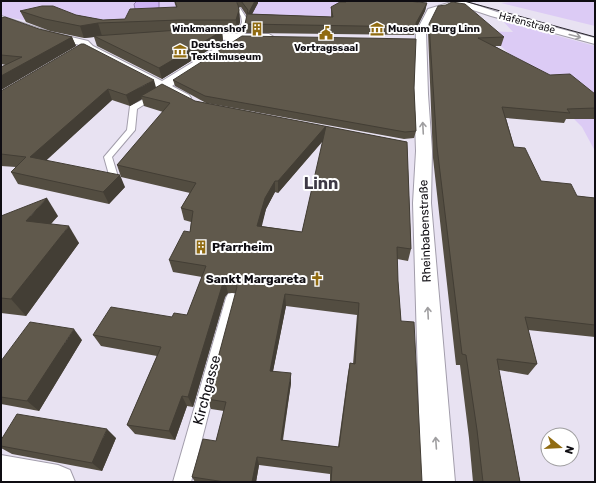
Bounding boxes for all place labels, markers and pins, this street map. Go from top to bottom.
building icon: Winkmannshof [249,21,265,37]
museum icon: Museum Burg Linn [369,21,385,37]
place label: Winkmannshof [172,23,247,35]
place label: Museum Burg Linn [388,23,480,35]
public building icon: Vortragssaal [318,25,334,41]
place label: Deutsches Textilmuseum [191,39,261,63]
place label: Vortragssaal [294,42,358,54]
museum icon: Deutsches Textilmuseum [172,43,188,59]
building icon: Pfarrheim [193,239,209,255]
place label: Pfarrheim [212,240,273,254]
church icon: Sankt Margareta [309,271,325,287]
place label: Sankt Margareta [206,272,306,286]

